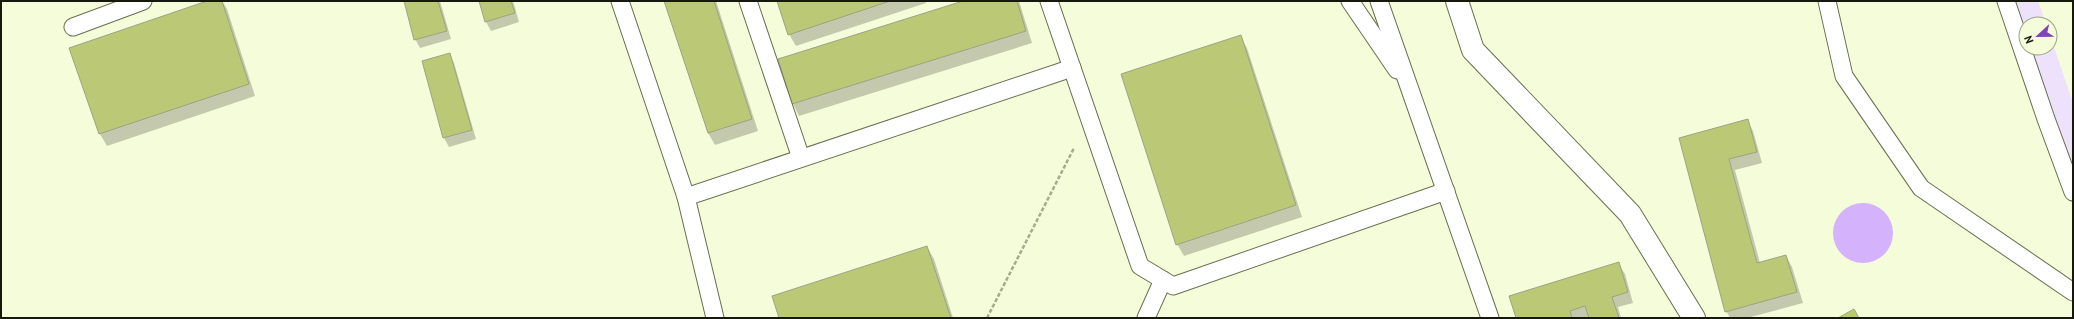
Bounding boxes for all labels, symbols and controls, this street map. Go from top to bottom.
north arrow [2018,16,2058,56]
text: N [2021,34,2037,46]

